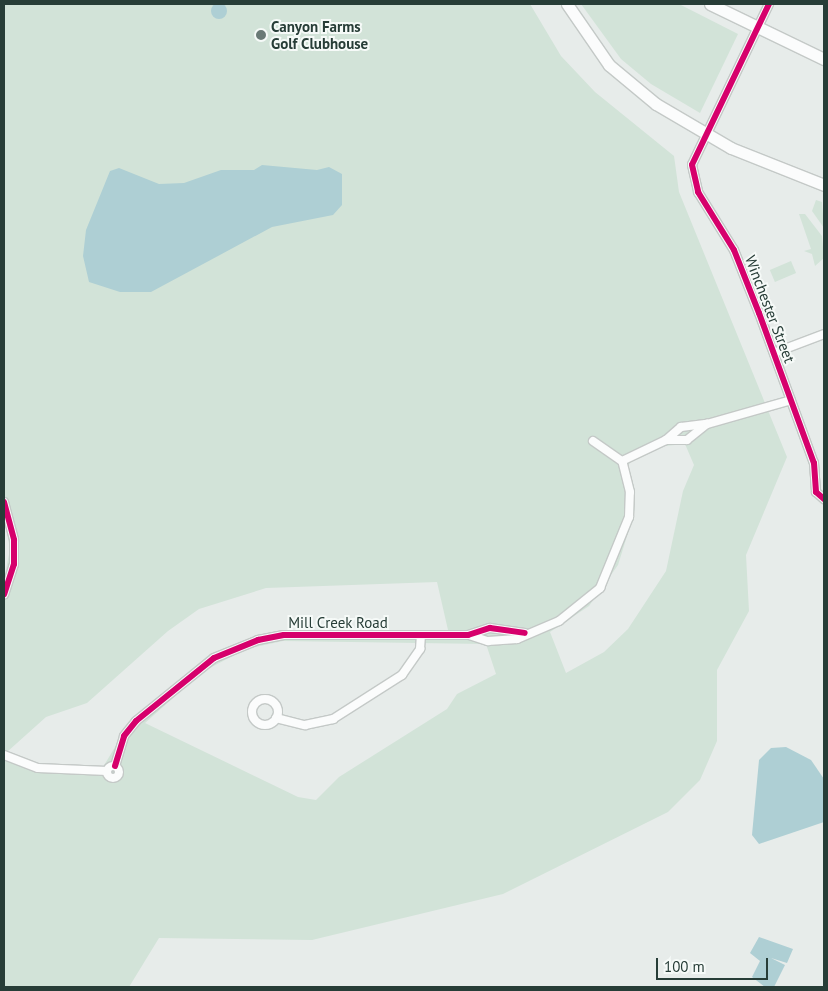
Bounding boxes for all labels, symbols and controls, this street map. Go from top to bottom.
place label: Canyon Farms Golf Clubhouse [271,17,368,52]
marker: Canyon Farms Golf Clubhouse [255,29,267,41]
street label: Winchester Street [741,253,799,365]
street label: Mill Creek Road [288,614,388,632]
scale bar [658,948,770,980]
text: 100 m [664,957,705,976]

